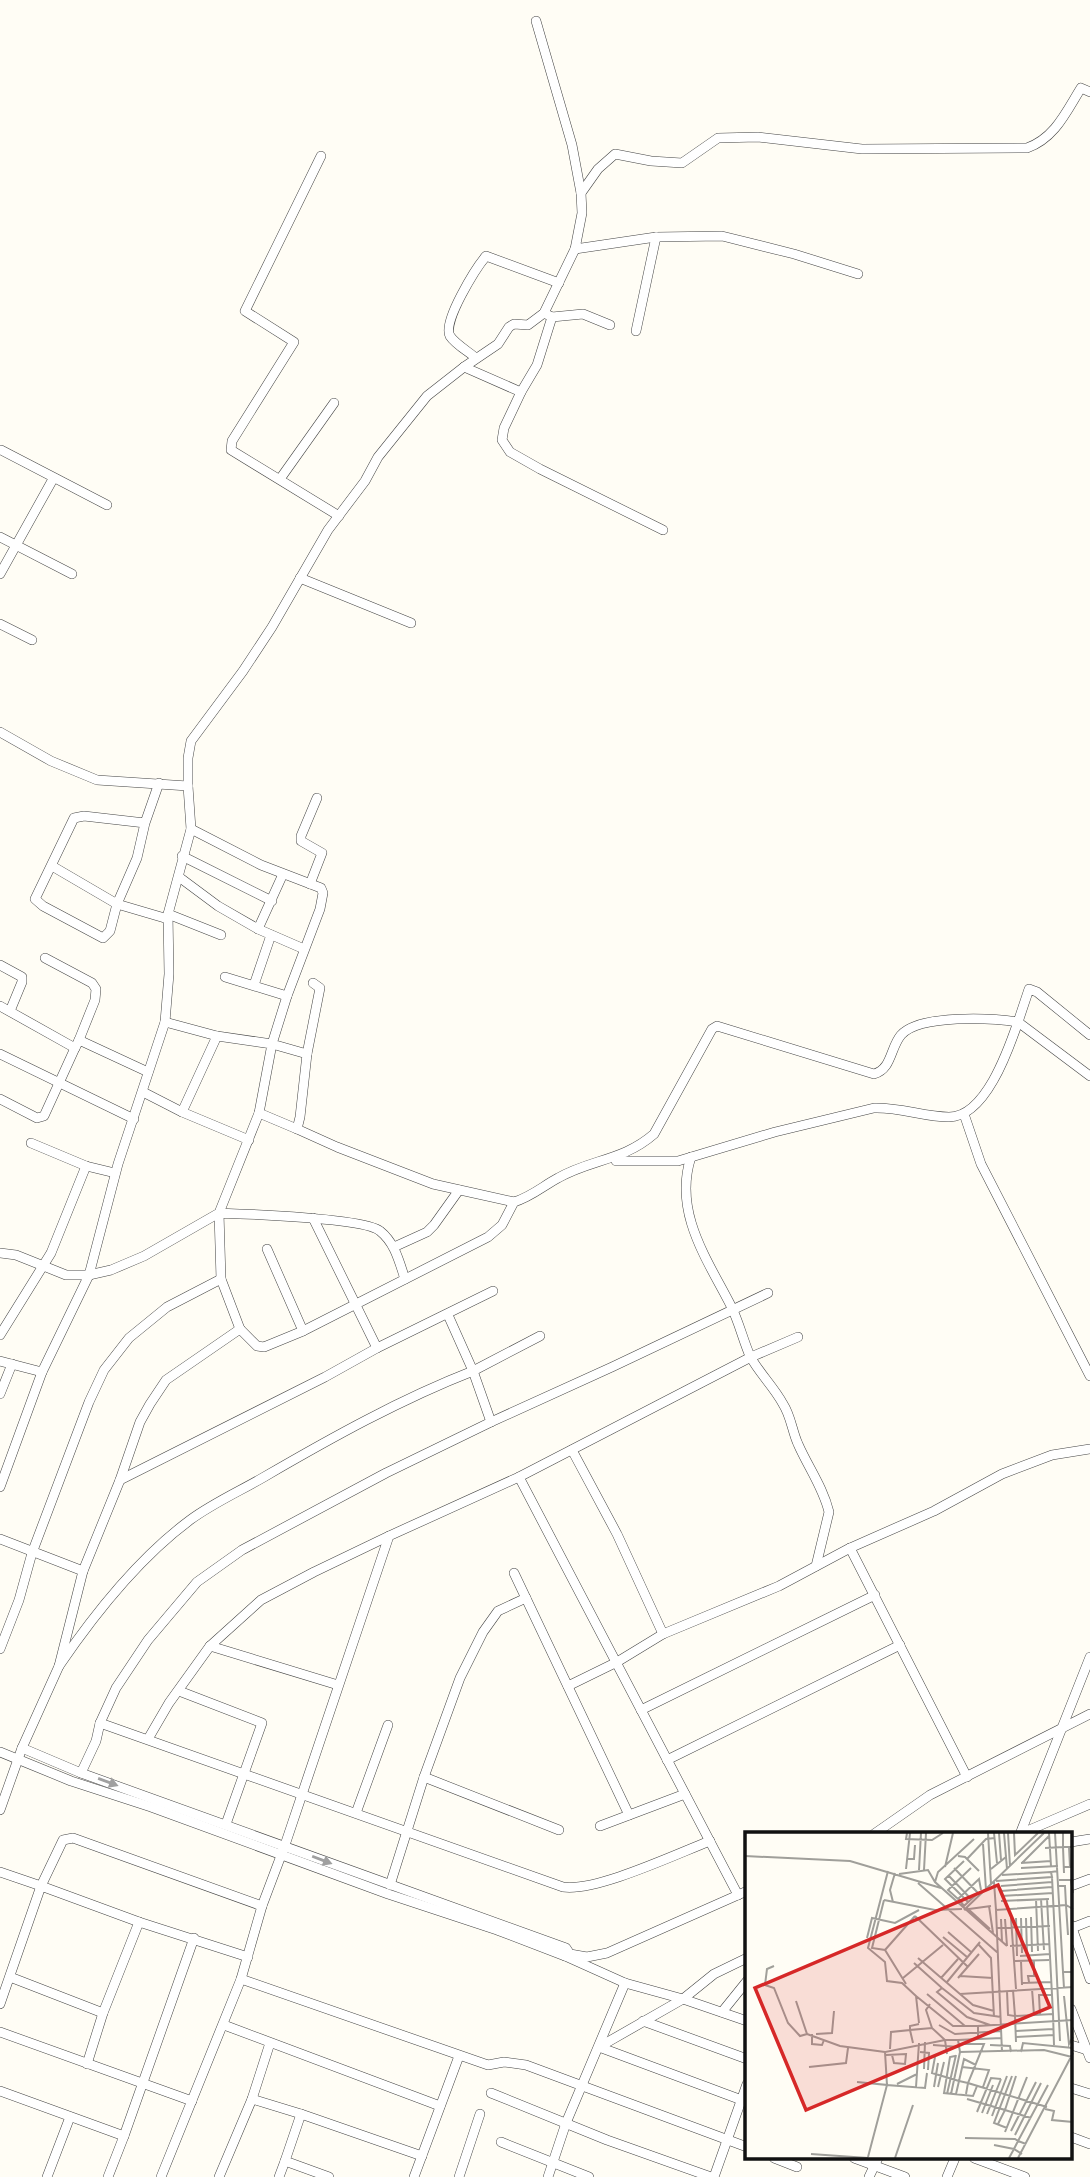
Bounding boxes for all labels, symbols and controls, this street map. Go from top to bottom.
one-way arrow [98,1777,119,1788]
inset map [745,1832,1072,2160]
one-way arrow [312,1854,333,1865]

